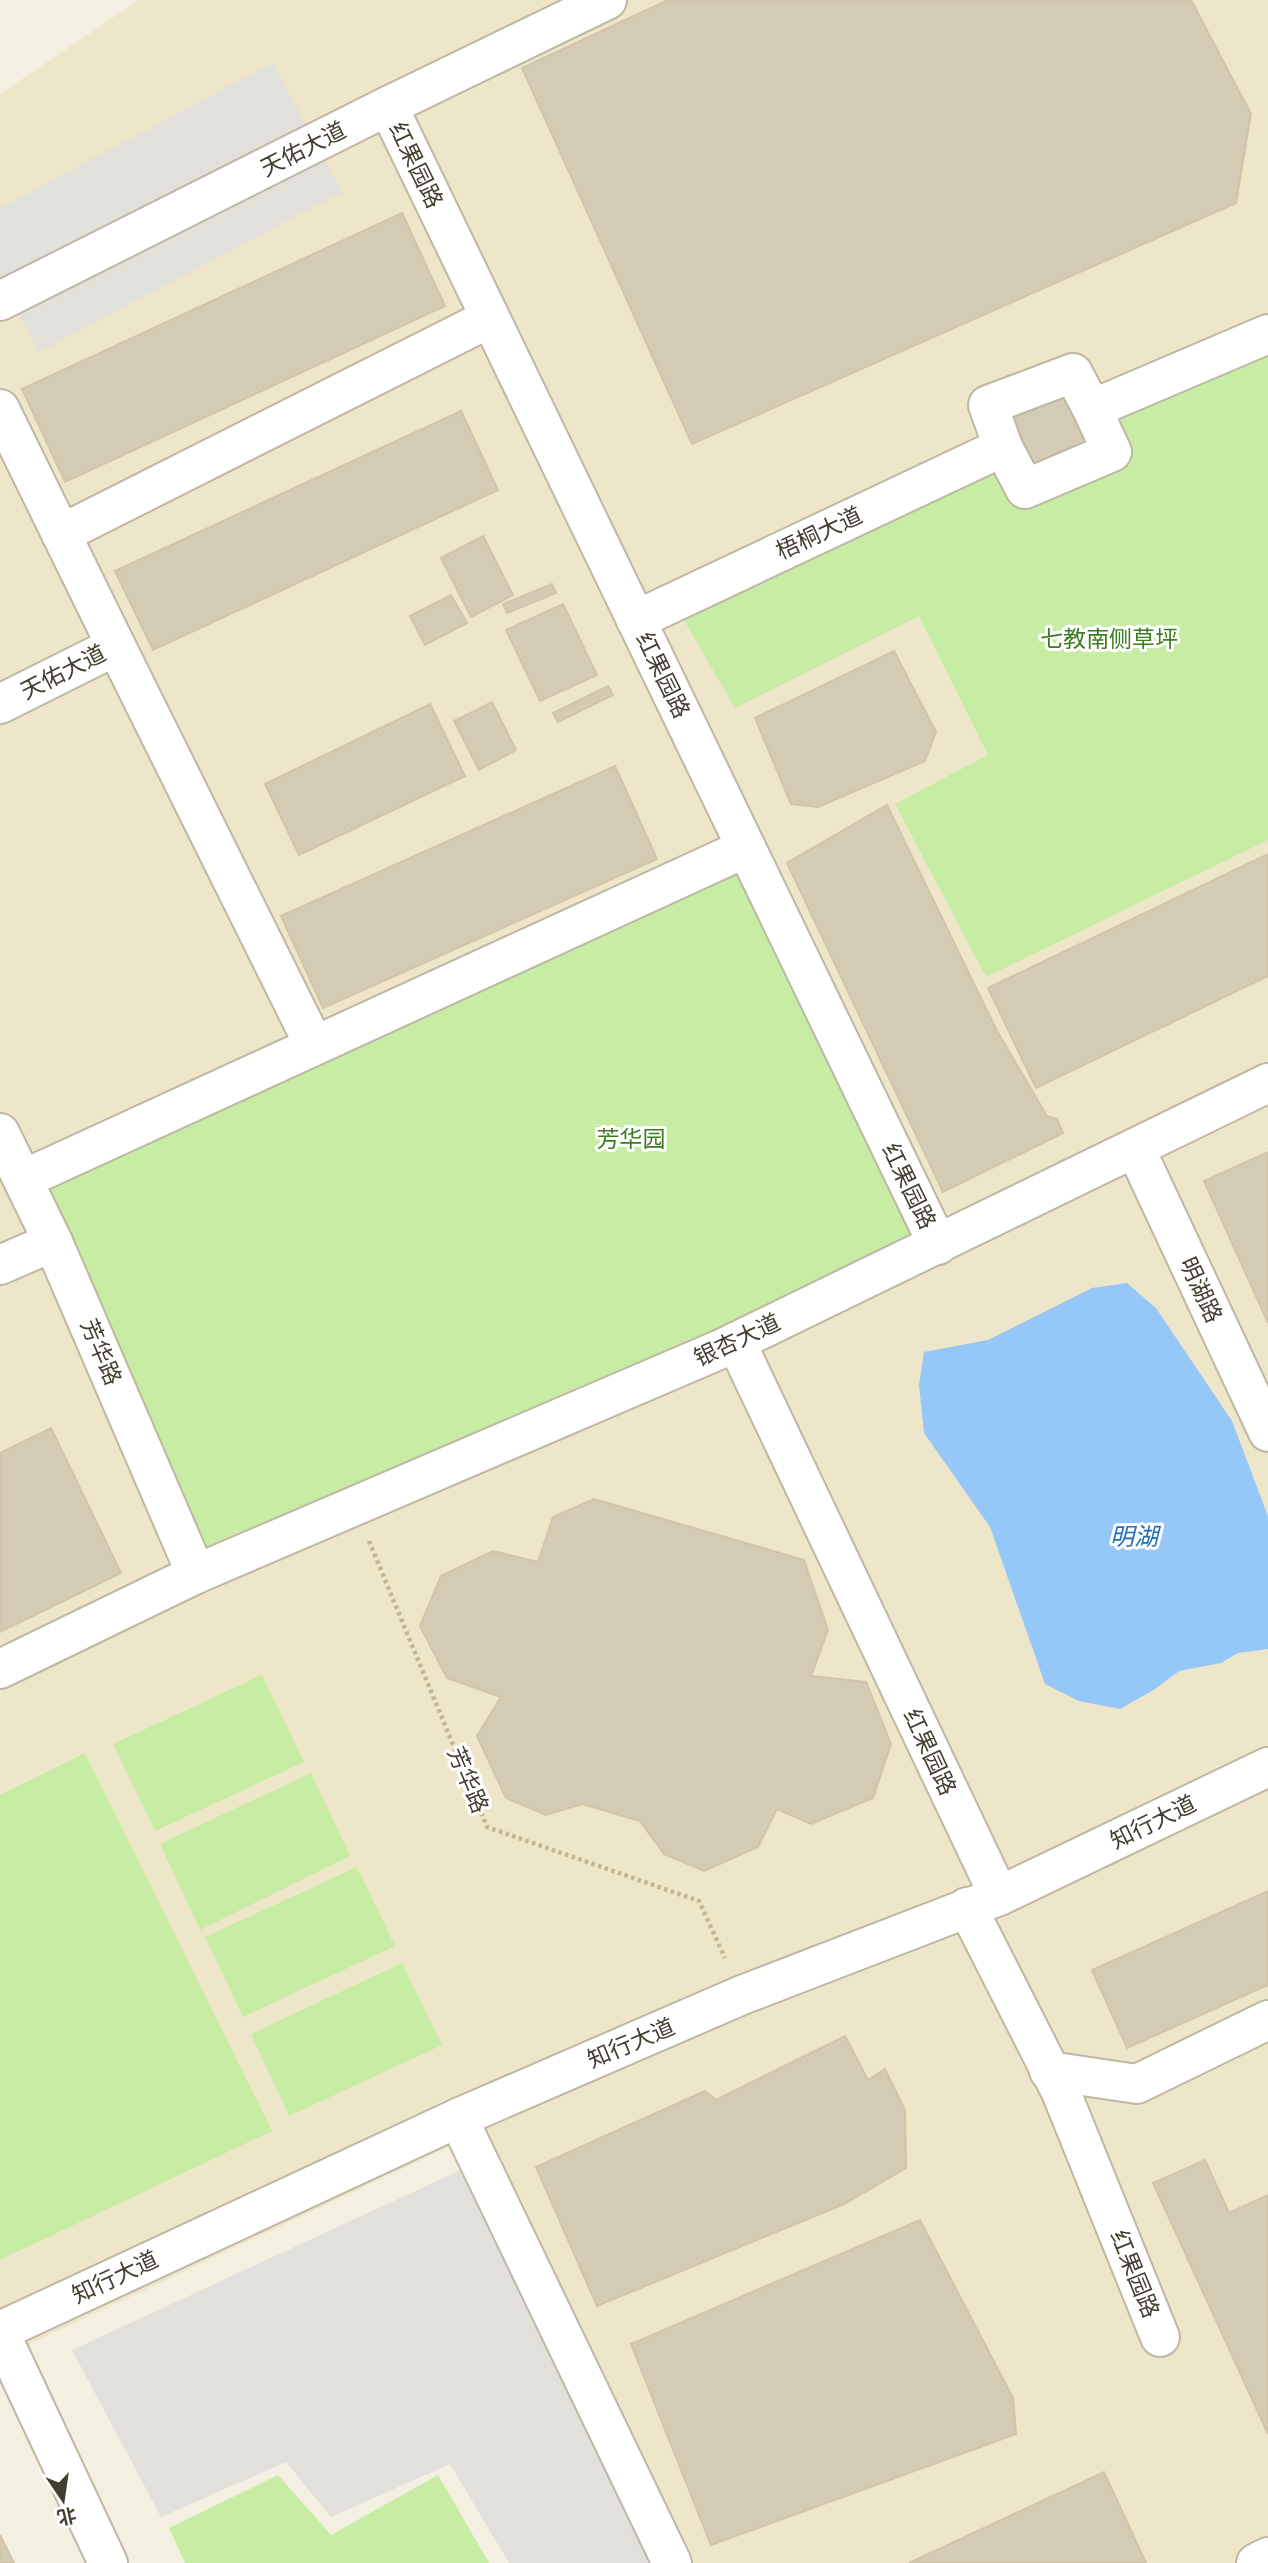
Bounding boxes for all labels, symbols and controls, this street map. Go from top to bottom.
street label: 天佑大道 [254,113,351,183]
street label: 红果园路 [382,116,451,213]
street label: 梧桐大道 [770,498,867,566]
park label: 七教南侧草坪 [1040,622,1178,654]
street label: 红果园路 [629,626,698,723]
street label: 天佑大道 [14,636,111,706]
park label: 芳华园 [597,1122,666,1154]
street label: 红果园路 [875,1137,944,1234]
street label: 明湖路 [1173,1252,1231,1328]
street label: 银杏大道 [688,1305,785,1373]
street label: 芳华路 [74,1314,130,1390]
water label: 明湖 [1110,1519,1162,1552]
street label: 红果园路 [897,1703,965,1800]
street label: 芳华路 [441,1742,497,1818]
street label: 知行大道 [1104,1787,1201,1856]
street label: 知行大道 [582,2009,679,2075]
street label: 红果园路 [1104,2225,1168,2322]
street label: 知行大道 [66,2242,163,2310]
north arrow [28,2465,98,2535]
text: 北 [55,2502,79,2531]

